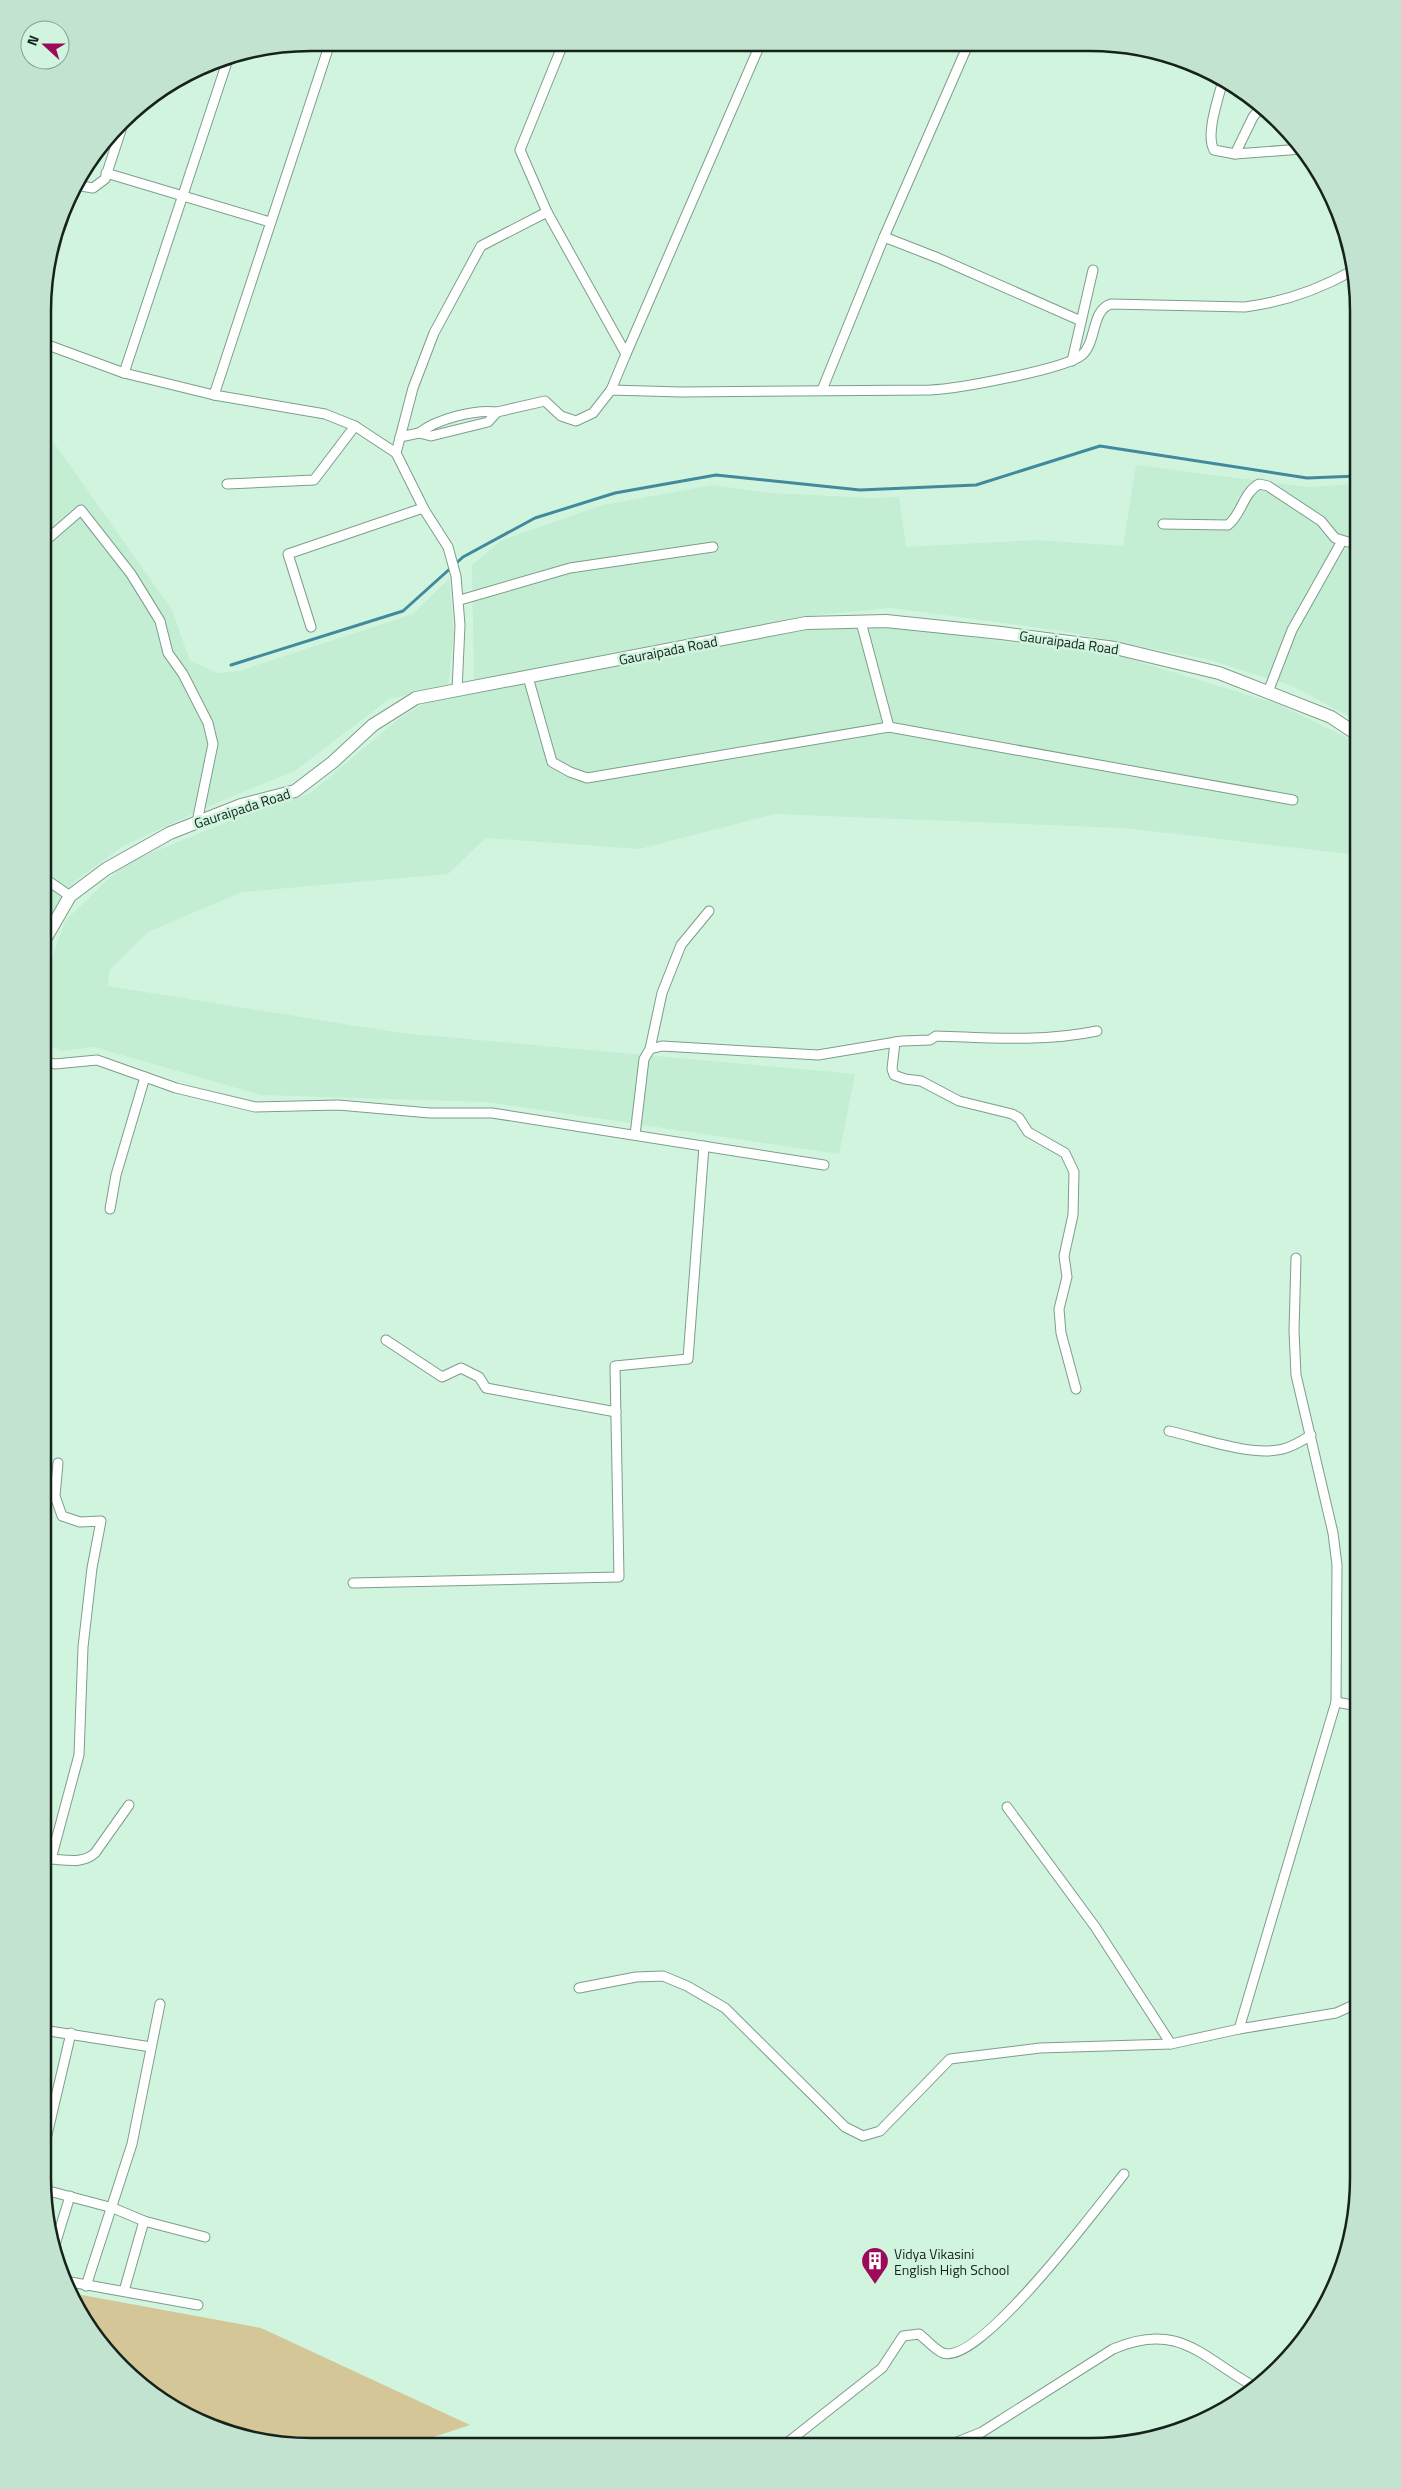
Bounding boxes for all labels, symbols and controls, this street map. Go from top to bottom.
north arrow [20,20,70,70]
text: N [21,32,44,48]
street label: Gauraipada Road [1018,625,1120,659]
street label: Gauraipada Road [617,630,719,670]
street label: Gauraipada Road [191,783,293,833]
place label: Vidya Vikasini English High School [894,2243,1009,2280]
building icon: Vidya Vikasini English High School [860,2246,890,2285]

